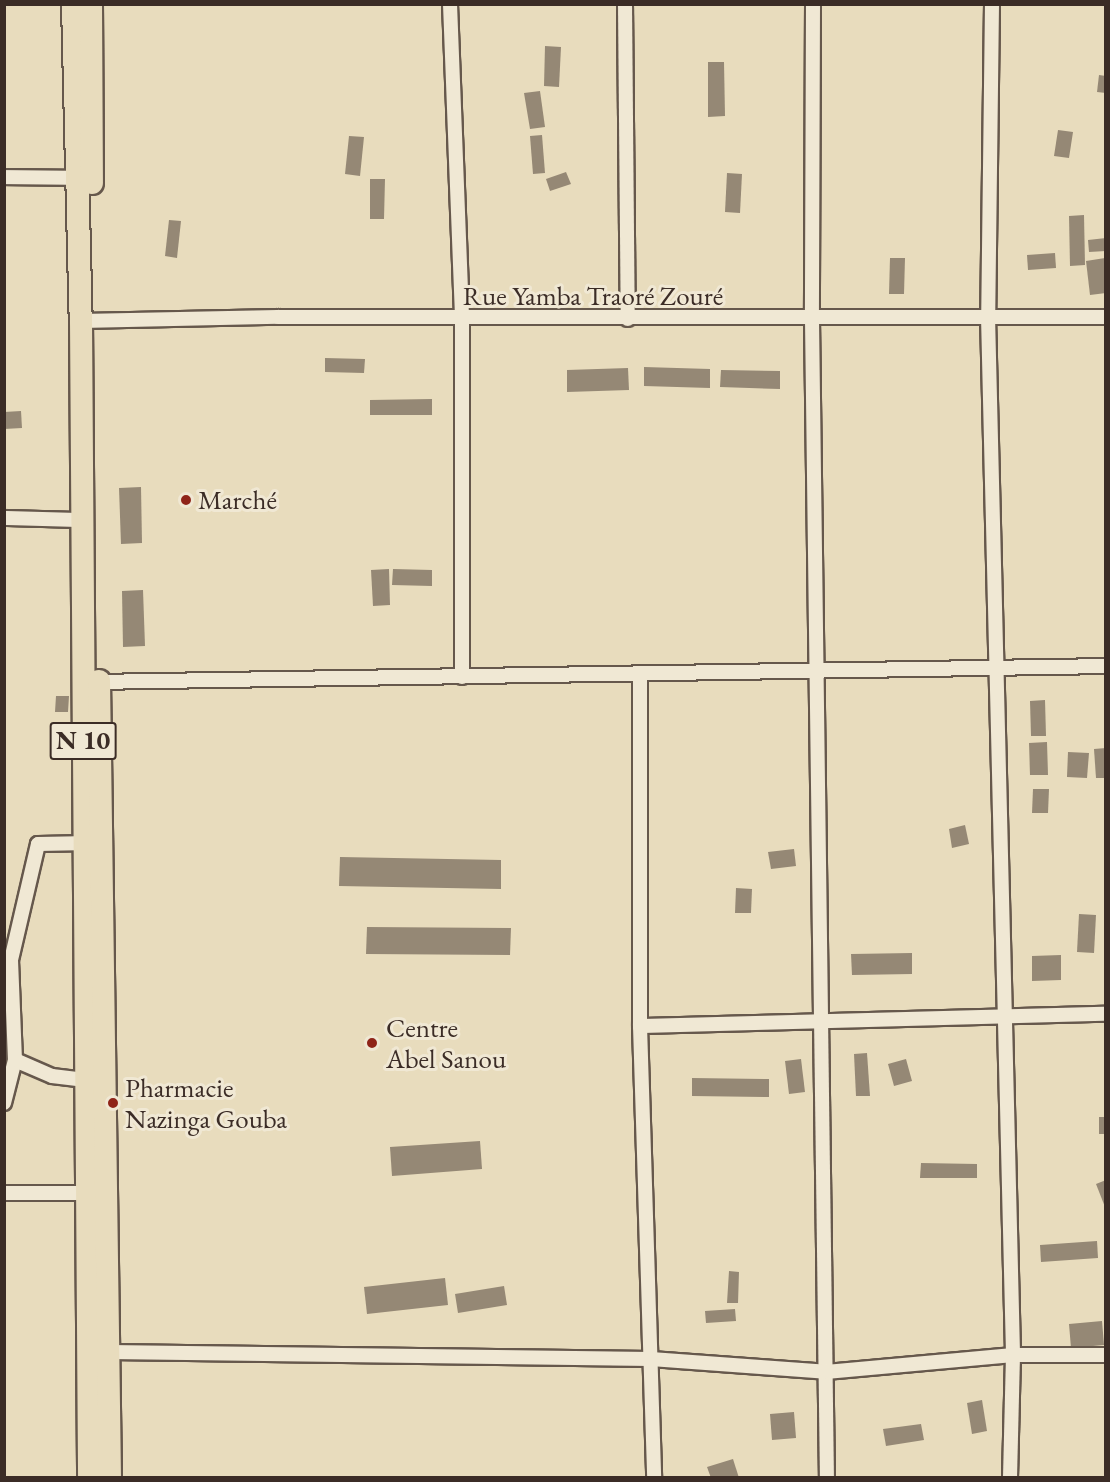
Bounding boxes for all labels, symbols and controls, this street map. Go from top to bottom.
street label: Rue Yamba Traoré Zouré [463,280,723,312]
place label: Marché [198,484,277,516]
marker: Marché [179,493,193,507]
road number: N 10 [48,718,118,764]
place label: Centre Abel Sanou [386,1011,506,1074]
marker: Centre Abel Sanou [363,1034,381,1052]
place label: Pharmacie Nazinga Gouba [125,1071,287,1134]
marker: Pharmacie Nazinga Gouba [106,1096,120,1110]

